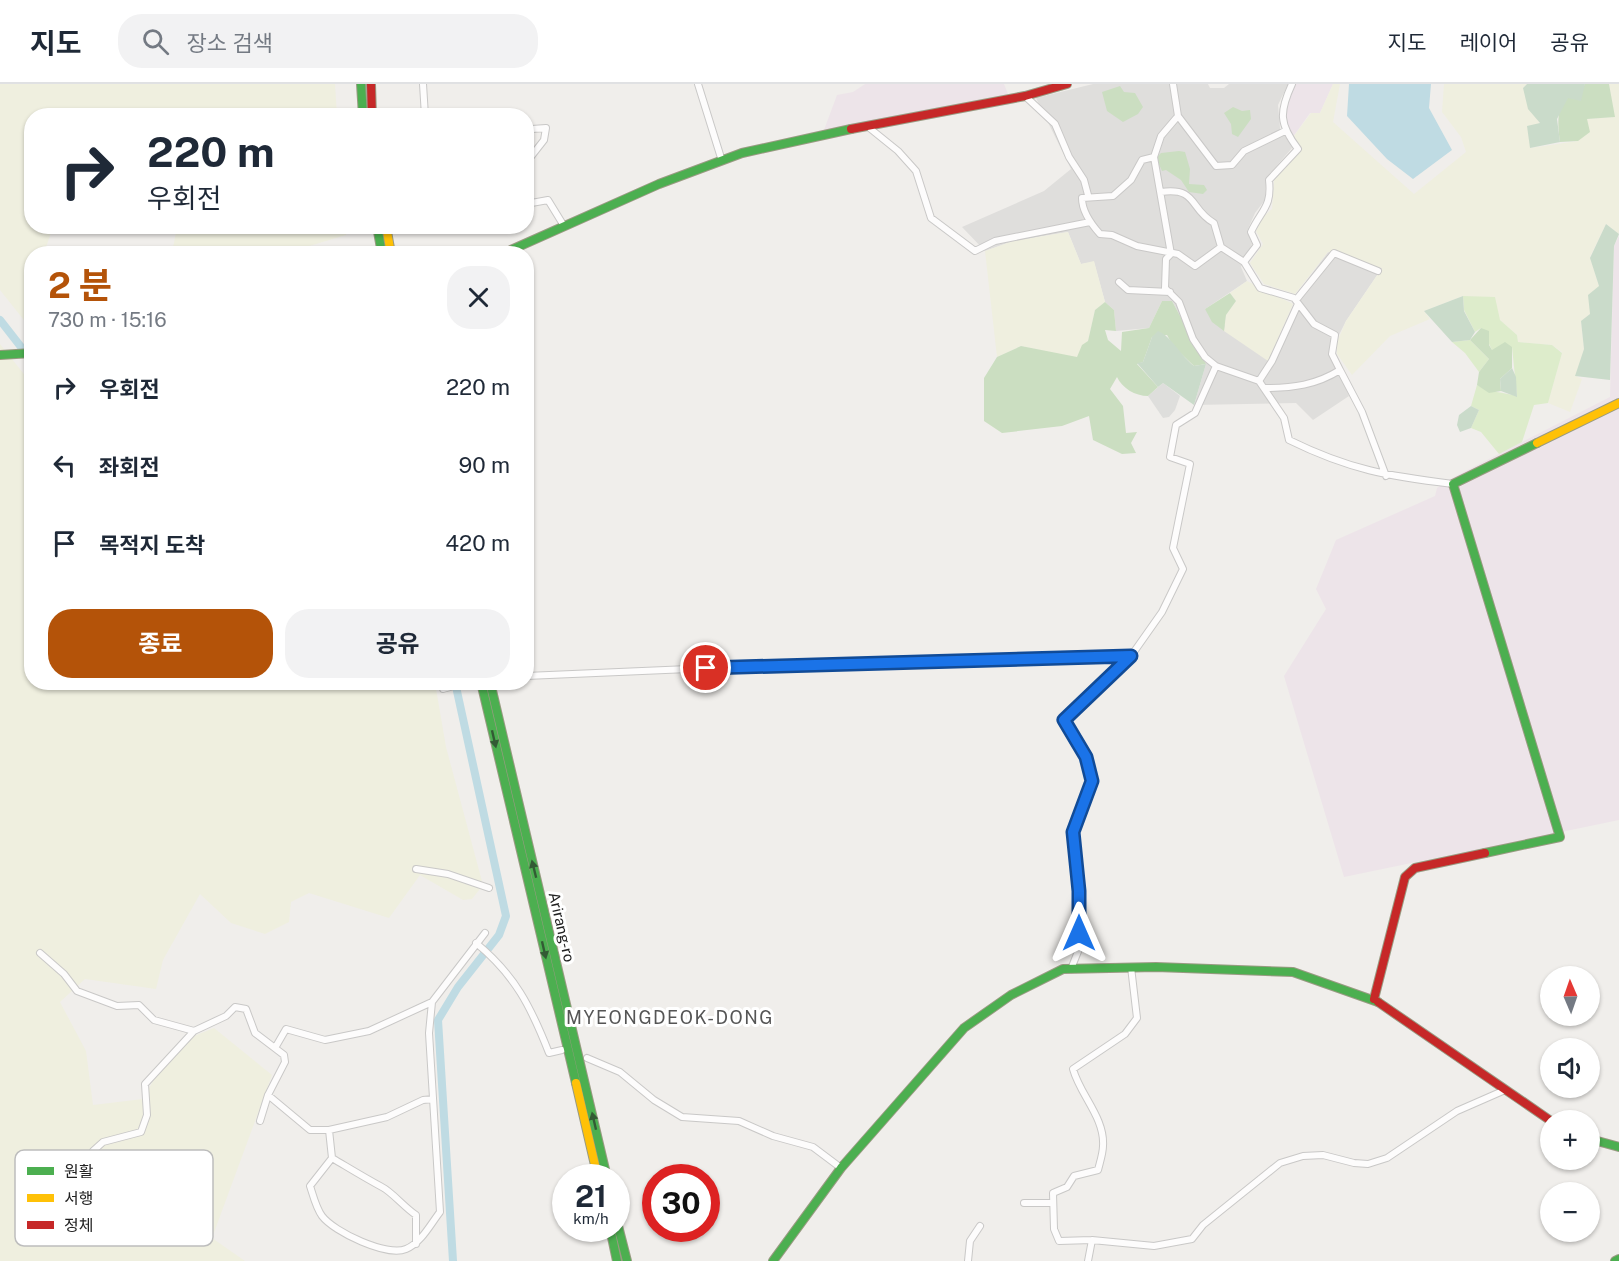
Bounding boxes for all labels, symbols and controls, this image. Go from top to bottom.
search box [118,14,538,68]
icon: search [139,25,172,58]
text: 지도 [30,26,82,59]
text: 장소 검색 [187,30,273,56]
text: 지도 [1388,30,1426,55]
text: 레이어 [1459,30,1517,55]
text: 공유 [1550,30,1589,55]
text: 220 m [147,127,275,176]
icon: right [48,132,126,210]
text: 우회전 [147,182,222,214]
text: 2 분 [48,264,112,306]
button: close [447,266,510,329]
text: 730 m · 15:16 [48,308,167,332]
icon: right [48,371,81,404]
text: 220 m [446,374,510,400]
text: 우회전 [99,376,160,402]
icon: left [48,449,81,482]
text: 90 m [459,452,510,478]
text: 좌회전 [99,454,160,480]
icon: arrive [48,527,81,560]
text: 420 m [445,530,510,556]
text: 목적지 도착 [99,532,205,558]
button: 종료 [48,609,273,678]
button: 공유 [285,609,510,678]
pin [680,642,731,693]
icon: arrive [689,651,722,684]
one-way arrow [490,730,500,749]
one-way arrow [529,860,539,879]
street label: Arirang-ro [546,890,578,964]
position arrow [1047,901,1111,965]
one-way arrow [540,940,550,959]
north arrow [1540,966,1600,1026]
map controls [1540,966,1600,1242]
district label: MYEONGDEOK-DONG [566,1007,774,1028]
button: sound [1540,1038,1600,1098]
button: + [1540,1110,1600,1170]
one-way arrow [588,1111,598,1130]
legend [15,1150,213,1246]
text: 원활 [64,1162,94,1181]
speed limit sign: 30 [642,1164,720,1242]
text: 21 [575,1178,607,1214]
button: − [1540,1182,1600,1242]
text: 서행 [64,1189,93,1208]
text: km/h [573,1210,609,1227]
text: 정체 [64,1216,93,1235]

